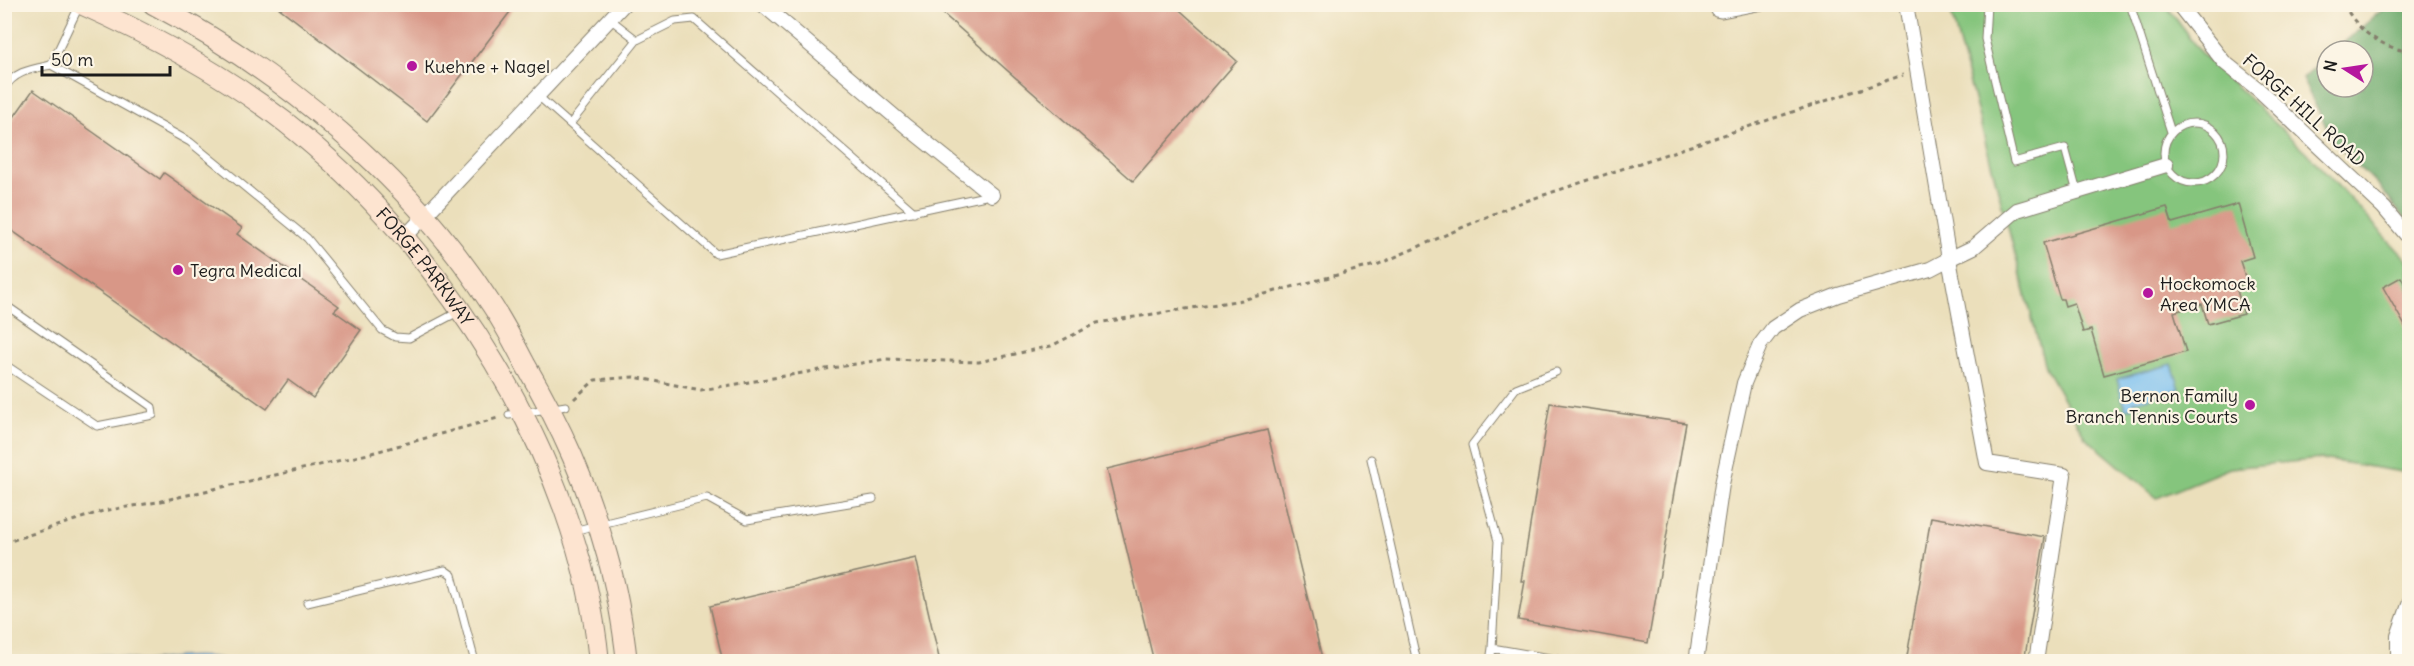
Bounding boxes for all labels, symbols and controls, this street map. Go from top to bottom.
scale bar [42,39,170,77]
north arrow [2315,39,2375,99]
text: 50 m [51,48,93,71]
street label: FORGE HILL ROAD [2238,49,2370,171]
place label: Kuehne + Nagel [424,55,550,78]
text: N [2319,58,2341,73]
marker: Kuehne + Nagel [405,59,419,73]
street label: FORGE PARKWAY [371,202,479,330]
place label: Tegra Medical [190,259,302,282]
marker: Tegra Medical [171,263,185,277]
place label: Hockomock Area YMCA [2160,272,2256,316]
marker: Hockomock Area YMCA [2141,286,2155,300]
place label: Bernon Family Branch Tennis Courts [2065,384,2238,428]
marker: Bernon Family Branch Tennis Courts [2243,398,2257,412]

